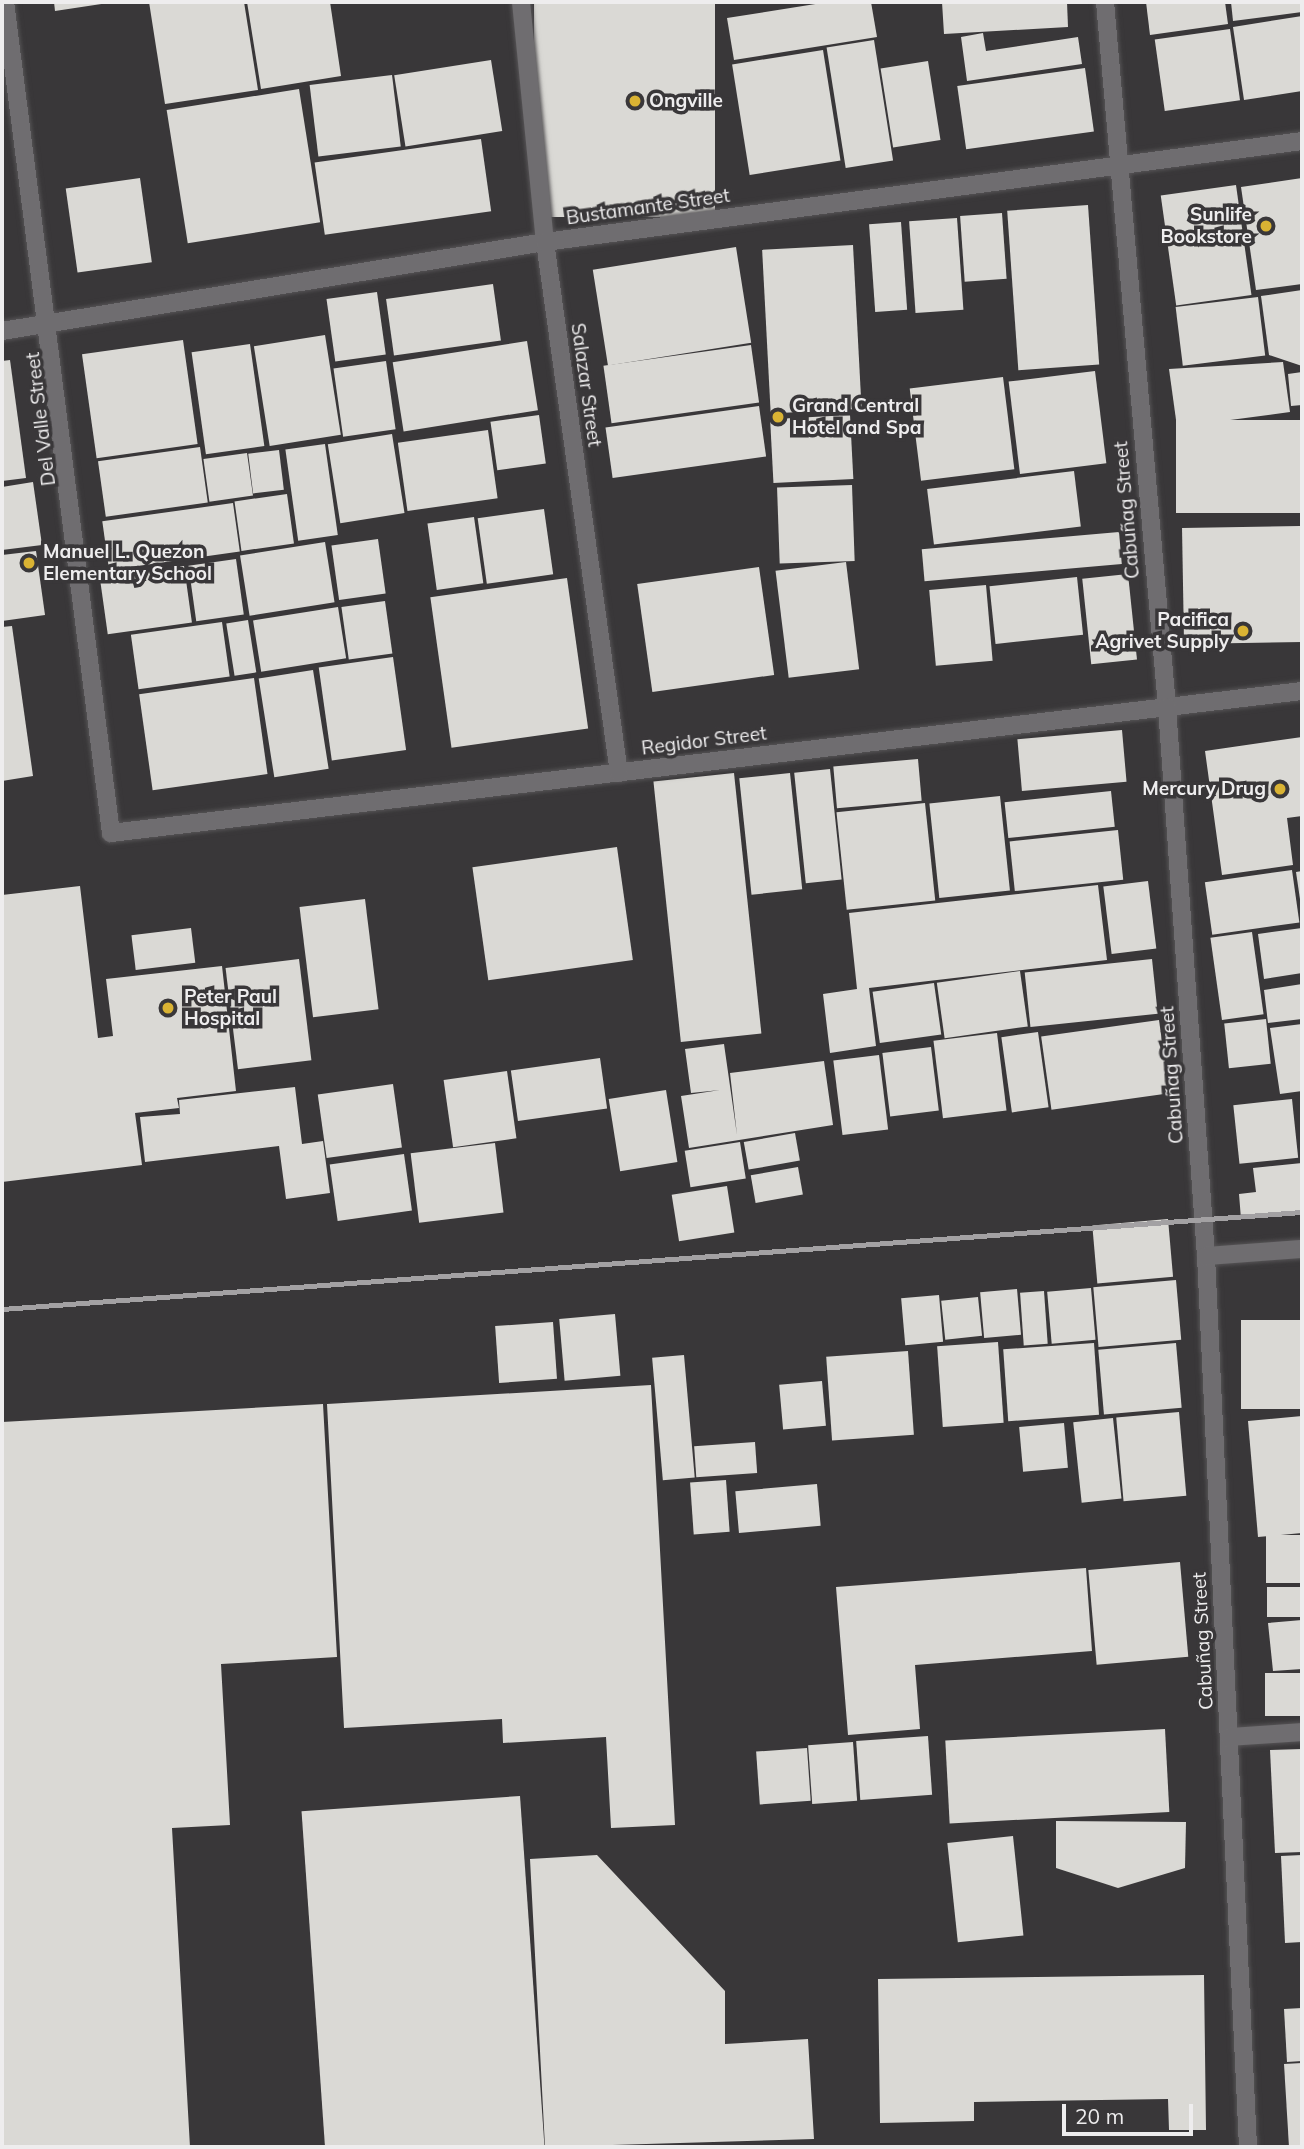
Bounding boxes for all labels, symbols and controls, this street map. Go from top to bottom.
place label: Ongville [649,90,723,112]
marker: Ongville [627,93,643,109]
street label: Bustamante Street [565,184,731,230]
place label: Sunlife Bookstore [1161,204,1252,248]
marker: Sunlife Bookstore [1258,218,1274,234]
street label: Salazar Street [566,322,606,448]
street label: Del Valle Street [21,351,61,487]
place label: Grand Central Hotel and Spa [792,395,922,439]
marker: Grand Central Hotel and Spa [770,409,786,425]
street label: Cabuñag Street [1110,440,1144,580]
place label: Manuel L. Quezon Elementary School [43,541,212,585]
marker: Manuel L. Quezon Elementary School [21,555,37,571]
place label: Pacifica Agrivet Supply [1095,609,1229,653]
marker: Pacifica Agrivet Supply [1235,623,1251,639]
street label: Regidor Street [640,722,768,760]
place label: Mercury Drug [1142,778,1266,800]
marker: Mercury Drug [1272,781,1288,797]
place label: Peter Paul Hospital [184,986,277,1030]
marker: Peter Paul Hospital [158,998,178,1018]
street label: Cabuñag Street [1156,1005,1188,1145]
street label: Cabuñag Street [1188,1572,1218,1710]
scale bar [1066,2090,1197,2134]
text: 20 m [1075,2103,1124,2129]

